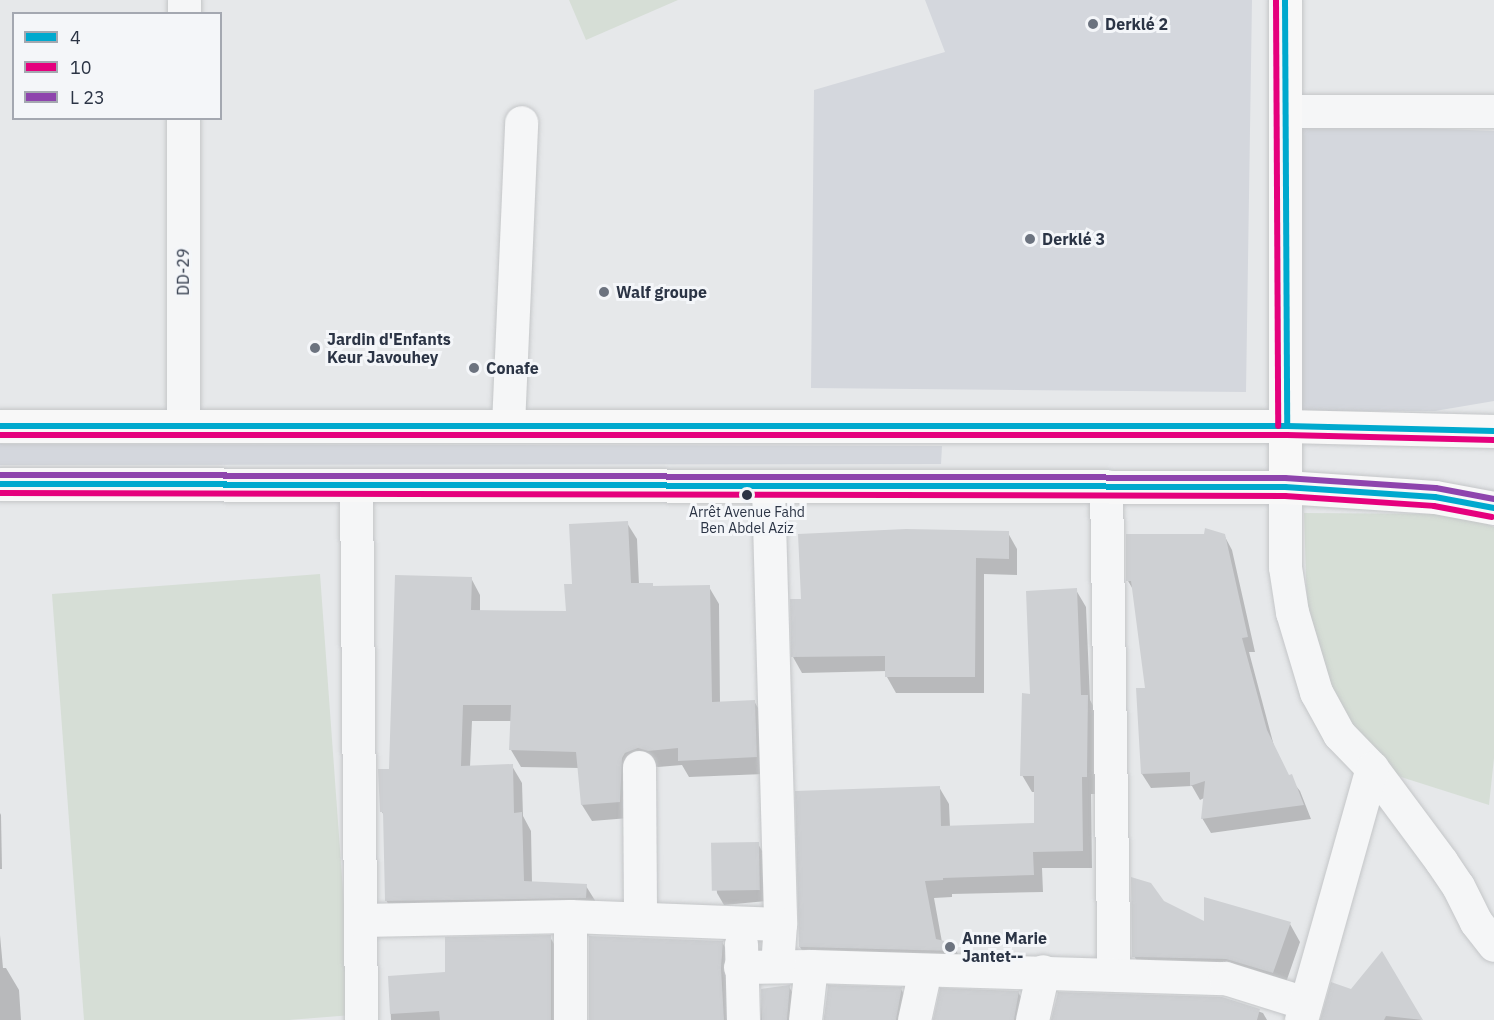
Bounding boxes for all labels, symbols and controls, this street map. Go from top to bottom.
legend [12,12,222,120]
place label: Derklé 2 [1105,14,1168,34]
marker: Derklé 2 [1086,17,1100,31]
text: 4 [70,26,81,49]
text: 10 [70,56,92,79]
text: L 23 [70,86,105,109]
place label: Derklé 3 [1042,229,1105,249]
marker: Derklé 3 [1023,232,1037,246]
street label: DD-29 [173,248,193,296]
place label: Walf groupe [616,282,707,302]
marker: Walf groupe [597,285,611,299]
place label: Jardin d'Enfants Keur Javouhey [327,329,451,367]
marker: Jardin d'Enfants Keur Javouhey [308,341,322,355]
place label: Conafe [486,358,539,378]
marker: Conafe [467,361,481,375]
marker: Arrêt Avenue Fahd Ben Abdel Aziz [741,489,753,501]
place label: Arrêt Avenue Fahd Ben Abdel Aziz [689,504,805,536]
place label: Anne Marie Jantet-- [962,928,1047,966]
marker: Anne Marie Jantet-- [943,940,957,954]

